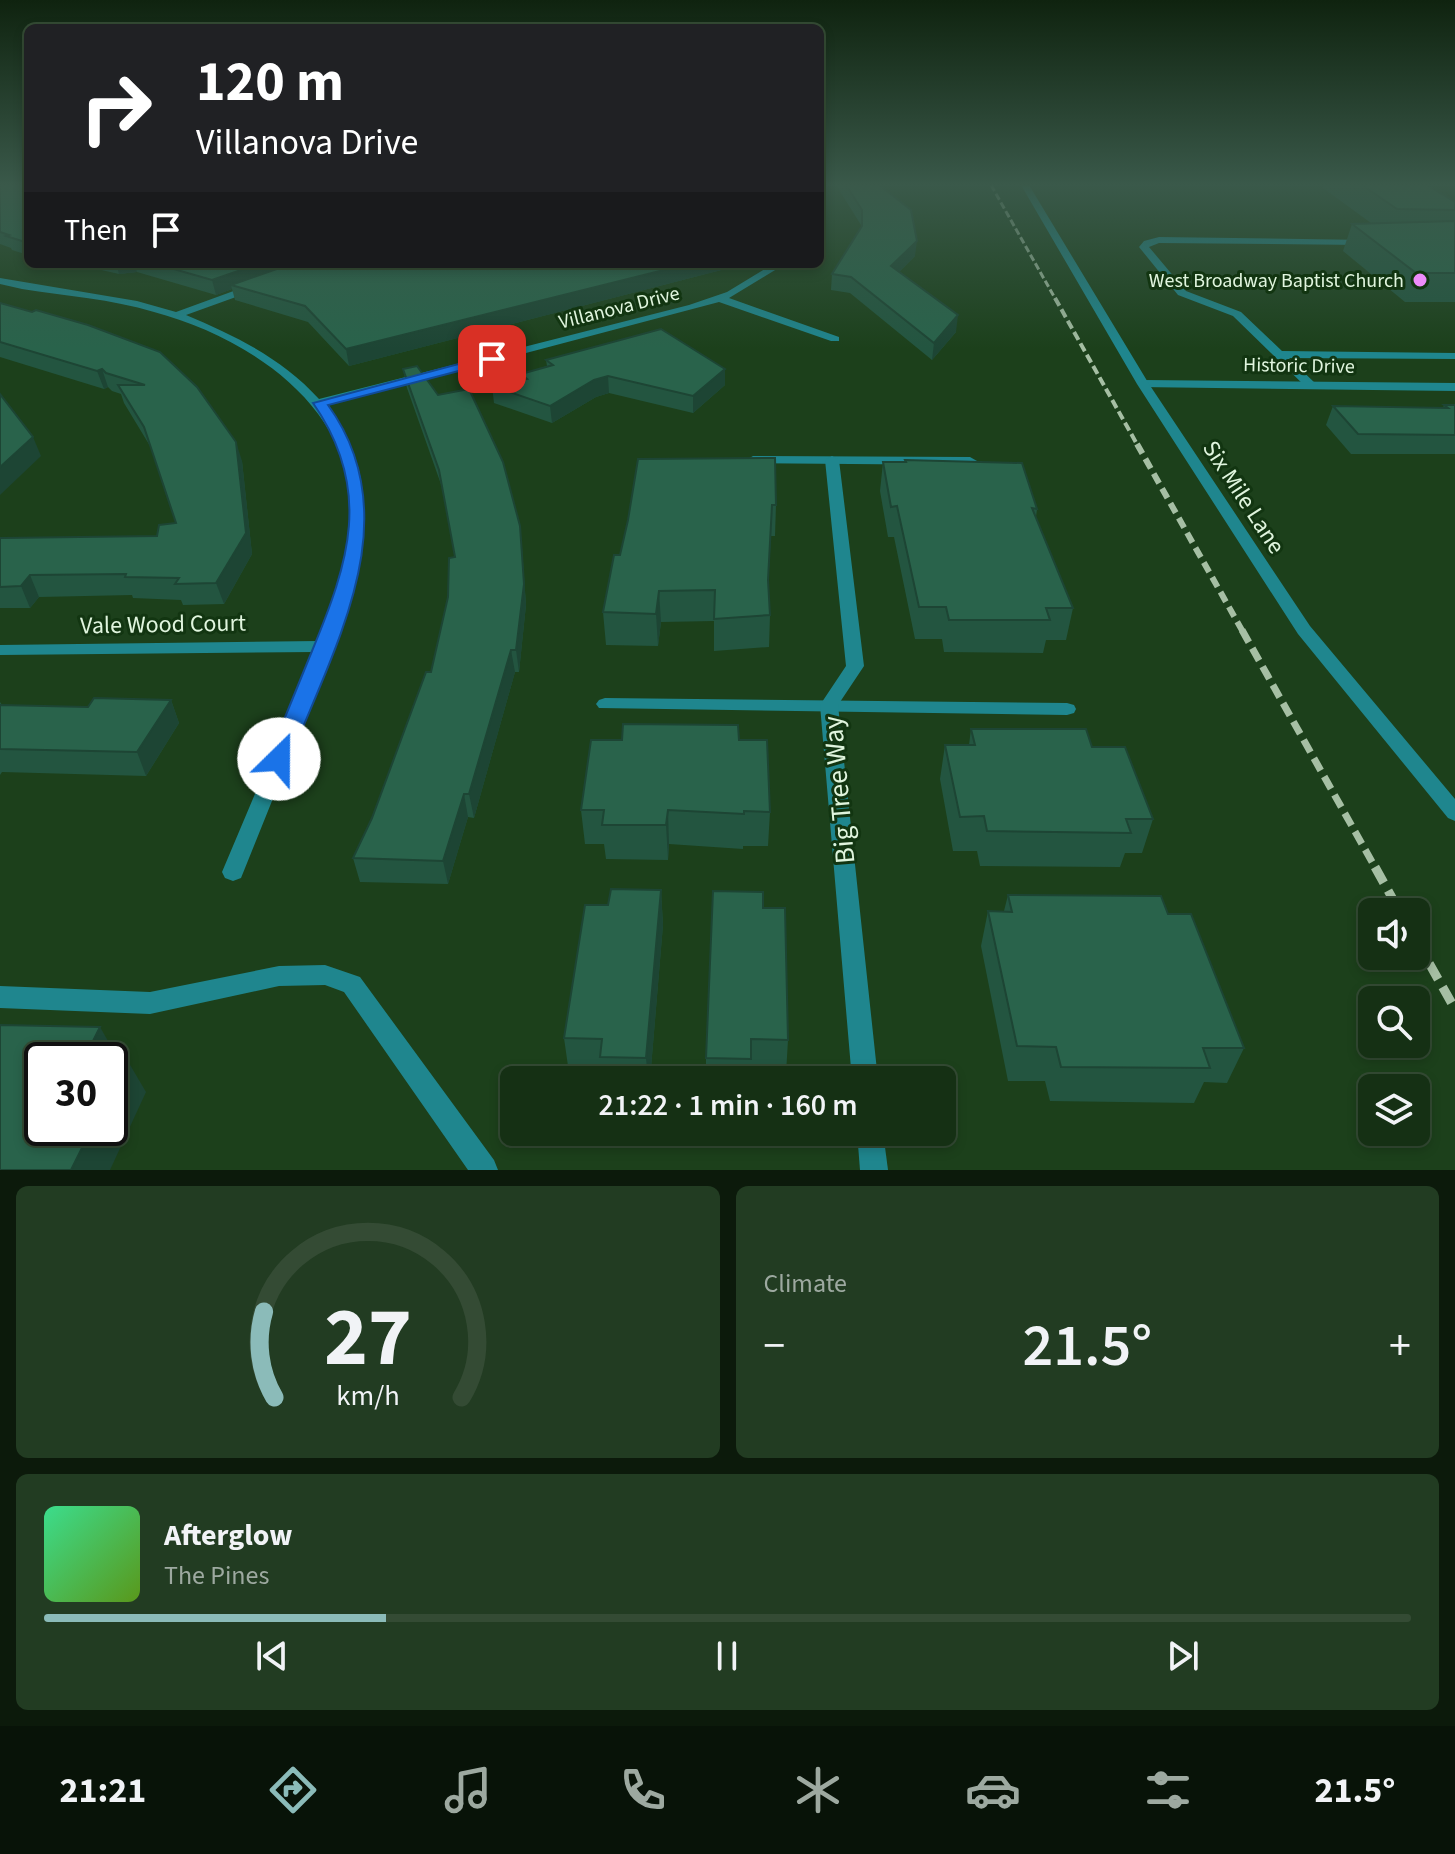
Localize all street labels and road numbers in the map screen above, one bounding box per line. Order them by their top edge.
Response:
street label: Villanova Drive [556,279,683,337]
street label: Historic Drive [1243,351,1355,381]
street label: Six Mile Lane [1194,434,1293,561]
street label: Vale Wood Court [80,606,246,643]
street label: Big Tree Way [813,714,865,866]

